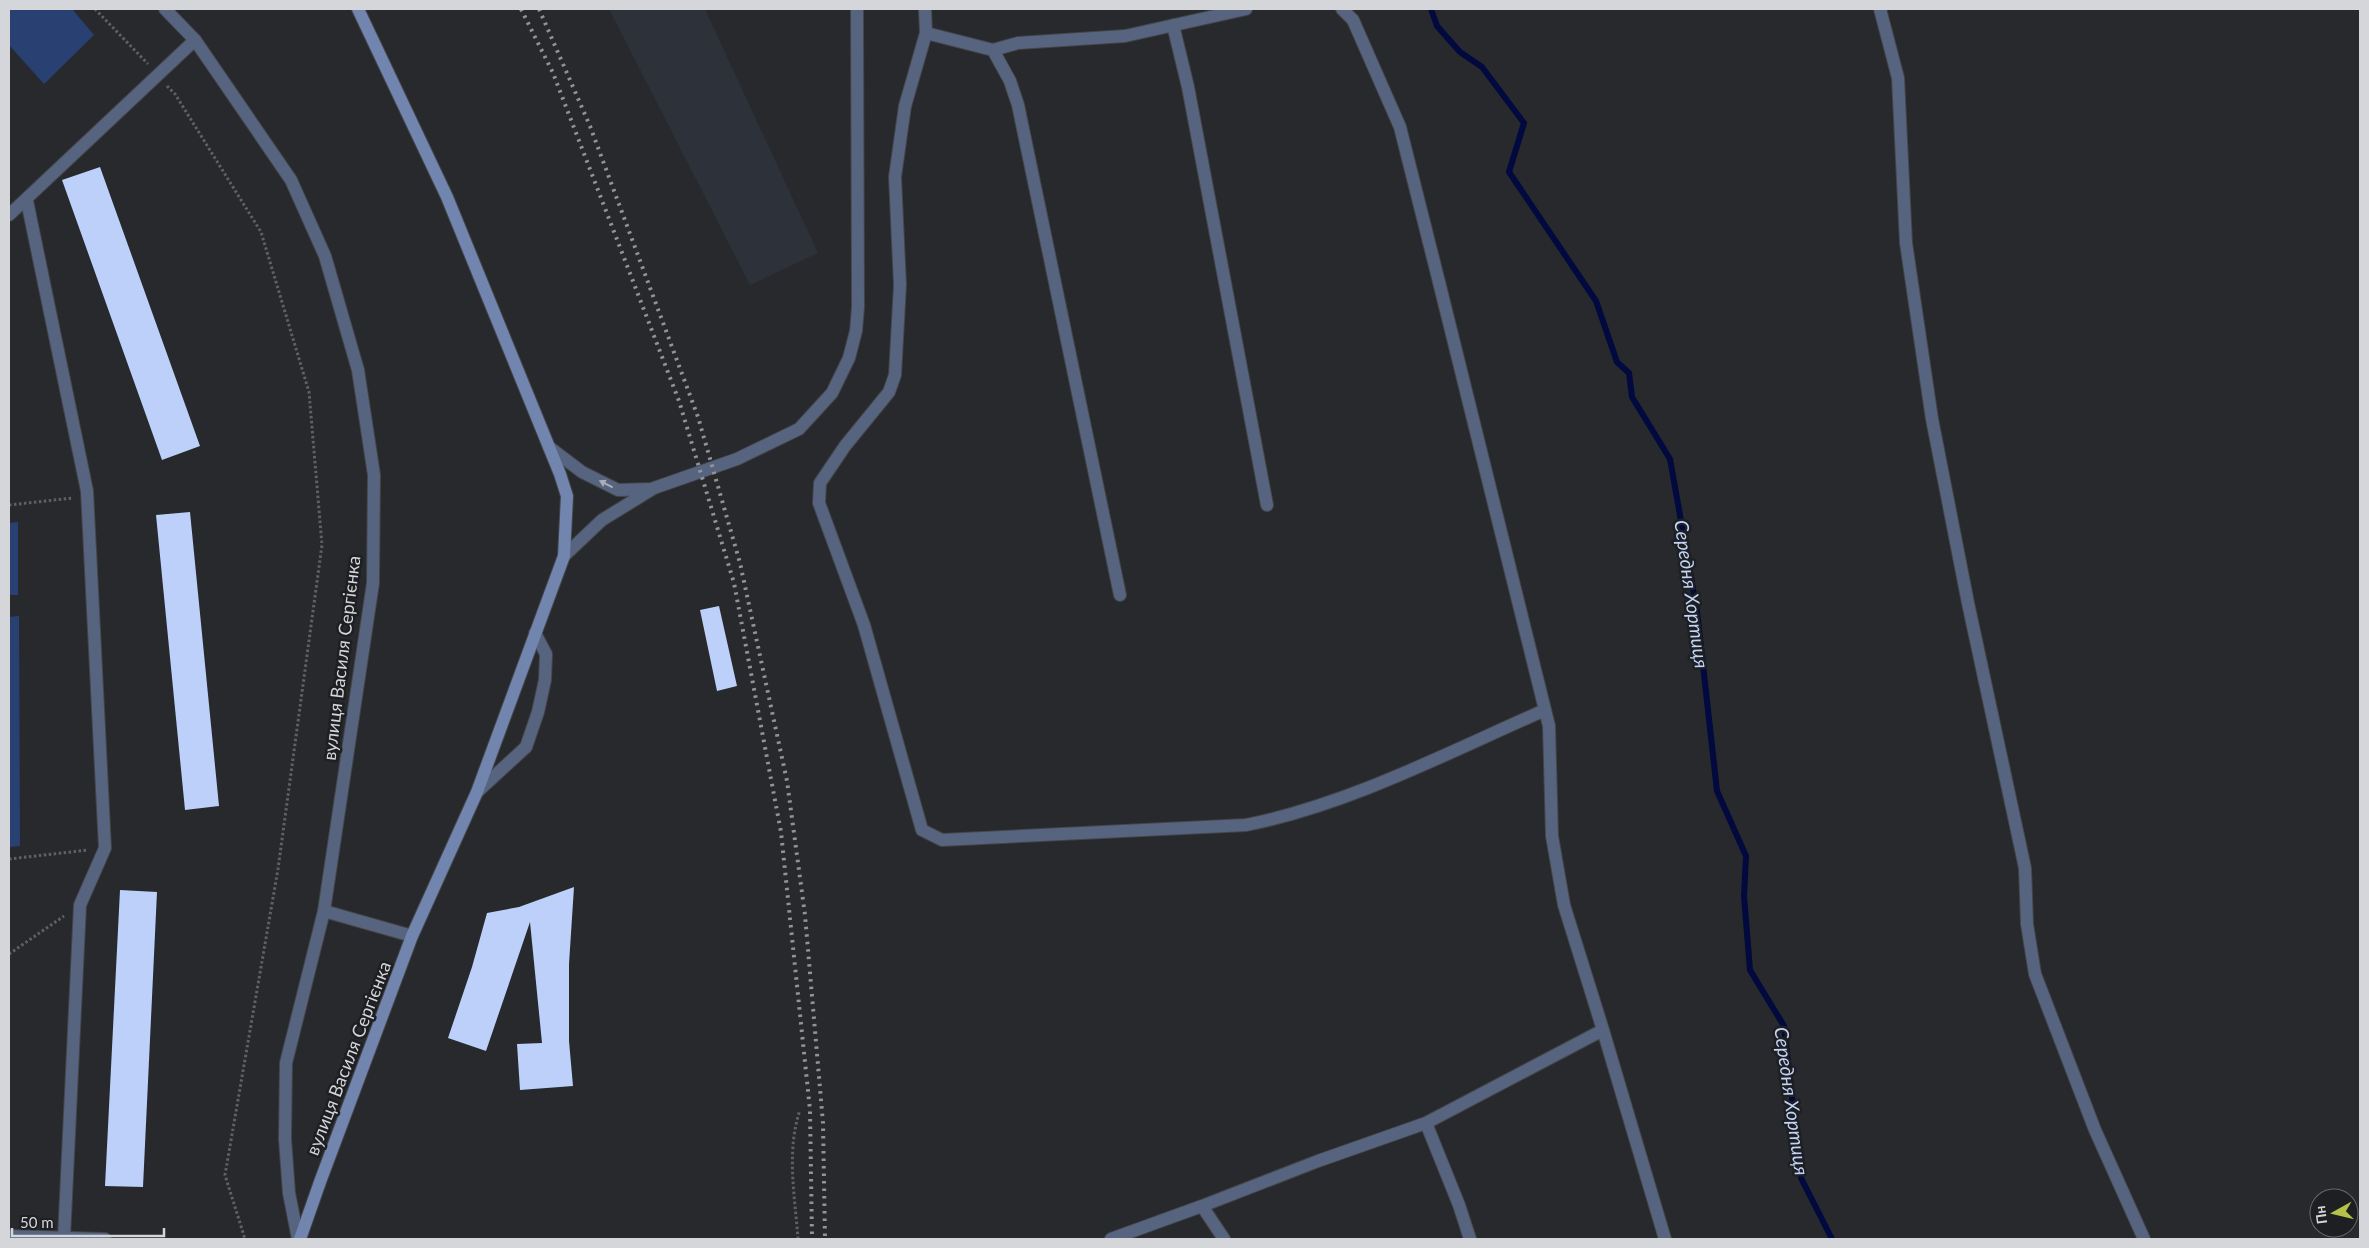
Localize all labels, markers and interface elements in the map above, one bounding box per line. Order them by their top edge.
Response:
one-way arrow [599,480,613,488]
water label: Середня Хортиця [1670,518,1714,670]
street label: вулиця Василя Сергієнка [318,554,364,762]
street label: вулиця Василя Сергієнка [301,958,395,1158]
water label: Середня Хортиця [1770,1025,1814,1177]
north arrow [2309,1188,2359,1238]
text: Пн [2311,1205,2330,1225]
scale bar [12,1206,165,1238]
text: 50 m [20,1213,54,1231]

